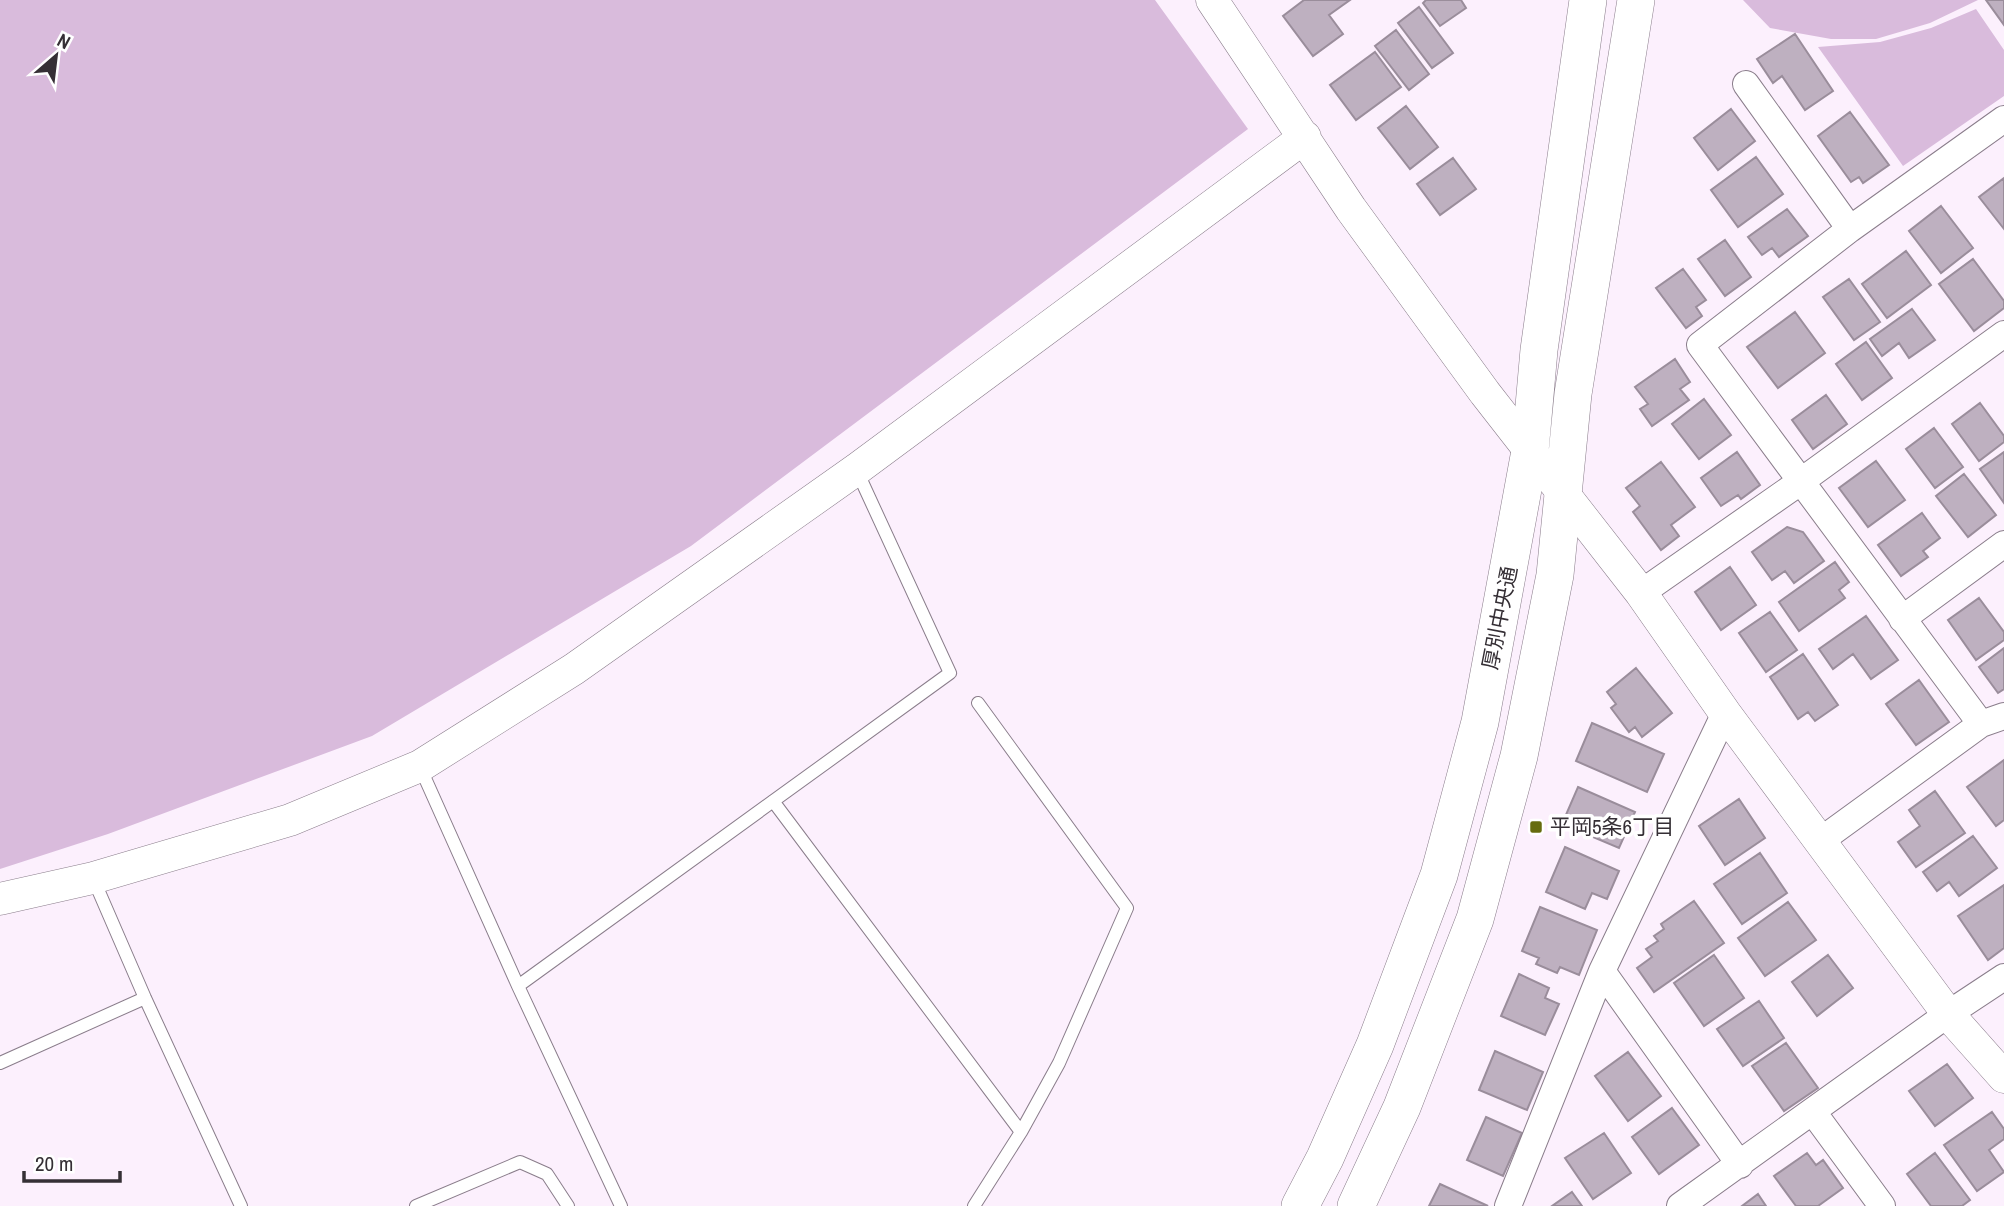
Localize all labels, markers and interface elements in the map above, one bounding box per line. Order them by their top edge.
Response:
north arrow [21,21,91,91]
text: N [53,27,75,55]
street label: 厚別中央通 [1475,564,1524,672]
place label: 平岡5条6丁目 [1550,812,1674,841]
marker: 平岡5条6丁目 [1528,819,1544,835]
scale bar [24,1140,121,1184]
text: 20 m [35,1149,73,1178]

